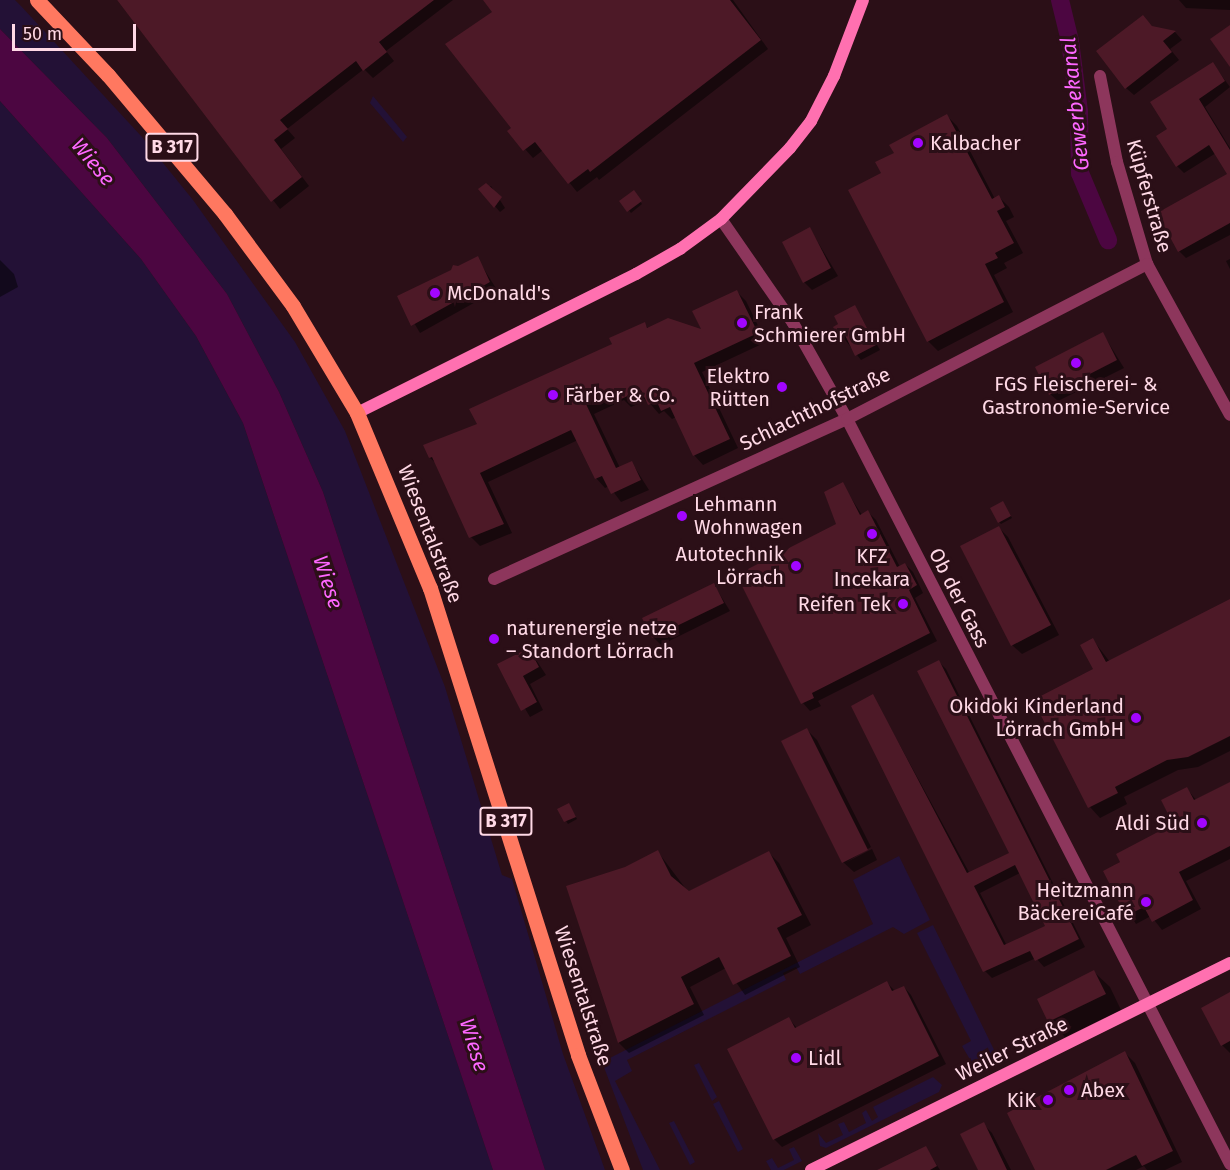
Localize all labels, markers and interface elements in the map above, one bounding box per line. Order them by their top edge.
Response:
scale bar [15,12,140,50]
text: 50 m [23,23,62,45]
water label: Gewerbekanal [1055,36,1095,172]
place label: Kalbacher [930,131,1021,155]
road number: B 317 [145,132,199,162]
water label: Wiese [66,133,120,191]
marker: Kalbacher [911,136,925,150]
street label: Küpferstraße [1121,136,1177,256]
place label: McDonald's [447,281,550,305]
marker: McDonald's [428,286,442,300]
place label: Frank Schmierer GmbH [754,300,906,347]
marker: Frank Schmierer GmbH [735,316,749,330]
marker: FGS Fleischerei- & Gastronomie-Service [1069,356,1083,370]
street label: Schlachthofstraße [736,362,894,456]
place label: Elektro Rütten [707,364,770,411]
place label: FGS Fleischerei- & Gastronomie-Service [982,372,1170,419]
marker: Elektro Rütten [775,380,789,394]
place label: Färber & Co. [565,383,675,407]
marker: Färber & Co. [546,388,560,402]
street label: Wiesentalstraße [393,462,467,606]
place label: Lehmann Wohnwagen [694,492,803,539]
marker: Lehmann Wohnwagen [675,509,689,523]
marker: KFZ Incekara [865,527,879,541]
place label: Autotechnik Lörrach [676,542,784,589]
place label: KFZ Incekara [834,544,910,591]
street label: Ob der Gass [924,544,994,652]
water label: Wiese [308,552,348,612]
marker: Autotechnik Lörrach [789,559,803,573]
place label: Reifen Tek [798,592,891,616]
marker: Reifen Tek [896,597,910,611]
place label: naturenergie netze – Standort Lörrach [506,616,677,663]
marker: naturenergie netze – Standort Lörrach [487,632,501,646]
place label: Okidoki Kinderland Lörrach GmbH [949,694,1124,741]
marker: Okidoki Kinderland Lörrach GmbH [1129,711,1143,725]
road number: B 317 [479,806,533,836]
place label: Aldi Süd [1115,811,1190,835]
marker: Aldi Süd [1195,816,1209,830]
place label: Heitzmann BäckereiCafé [1018,879,1134,926]
marker: Heitzmann BäckereiCafé [1139,895,1153,909]
street label: Wiesentalstraße [549,923,617,1069]
street label: Weiler Straße [952,1012,1072,1086]
water label: Wiese [454,1015,494,1075]
place label: Lidl [808,1046,841,1070]
marker: Lidl [789,1051,803,1065]
place label: Abex [1081,1078,1125,1102]
marker: Abex [1062,1083,1076,1097]
place label: KiK [1007,1088,1036,1112]
marker: KiK [1041,1093,1055,1107]

